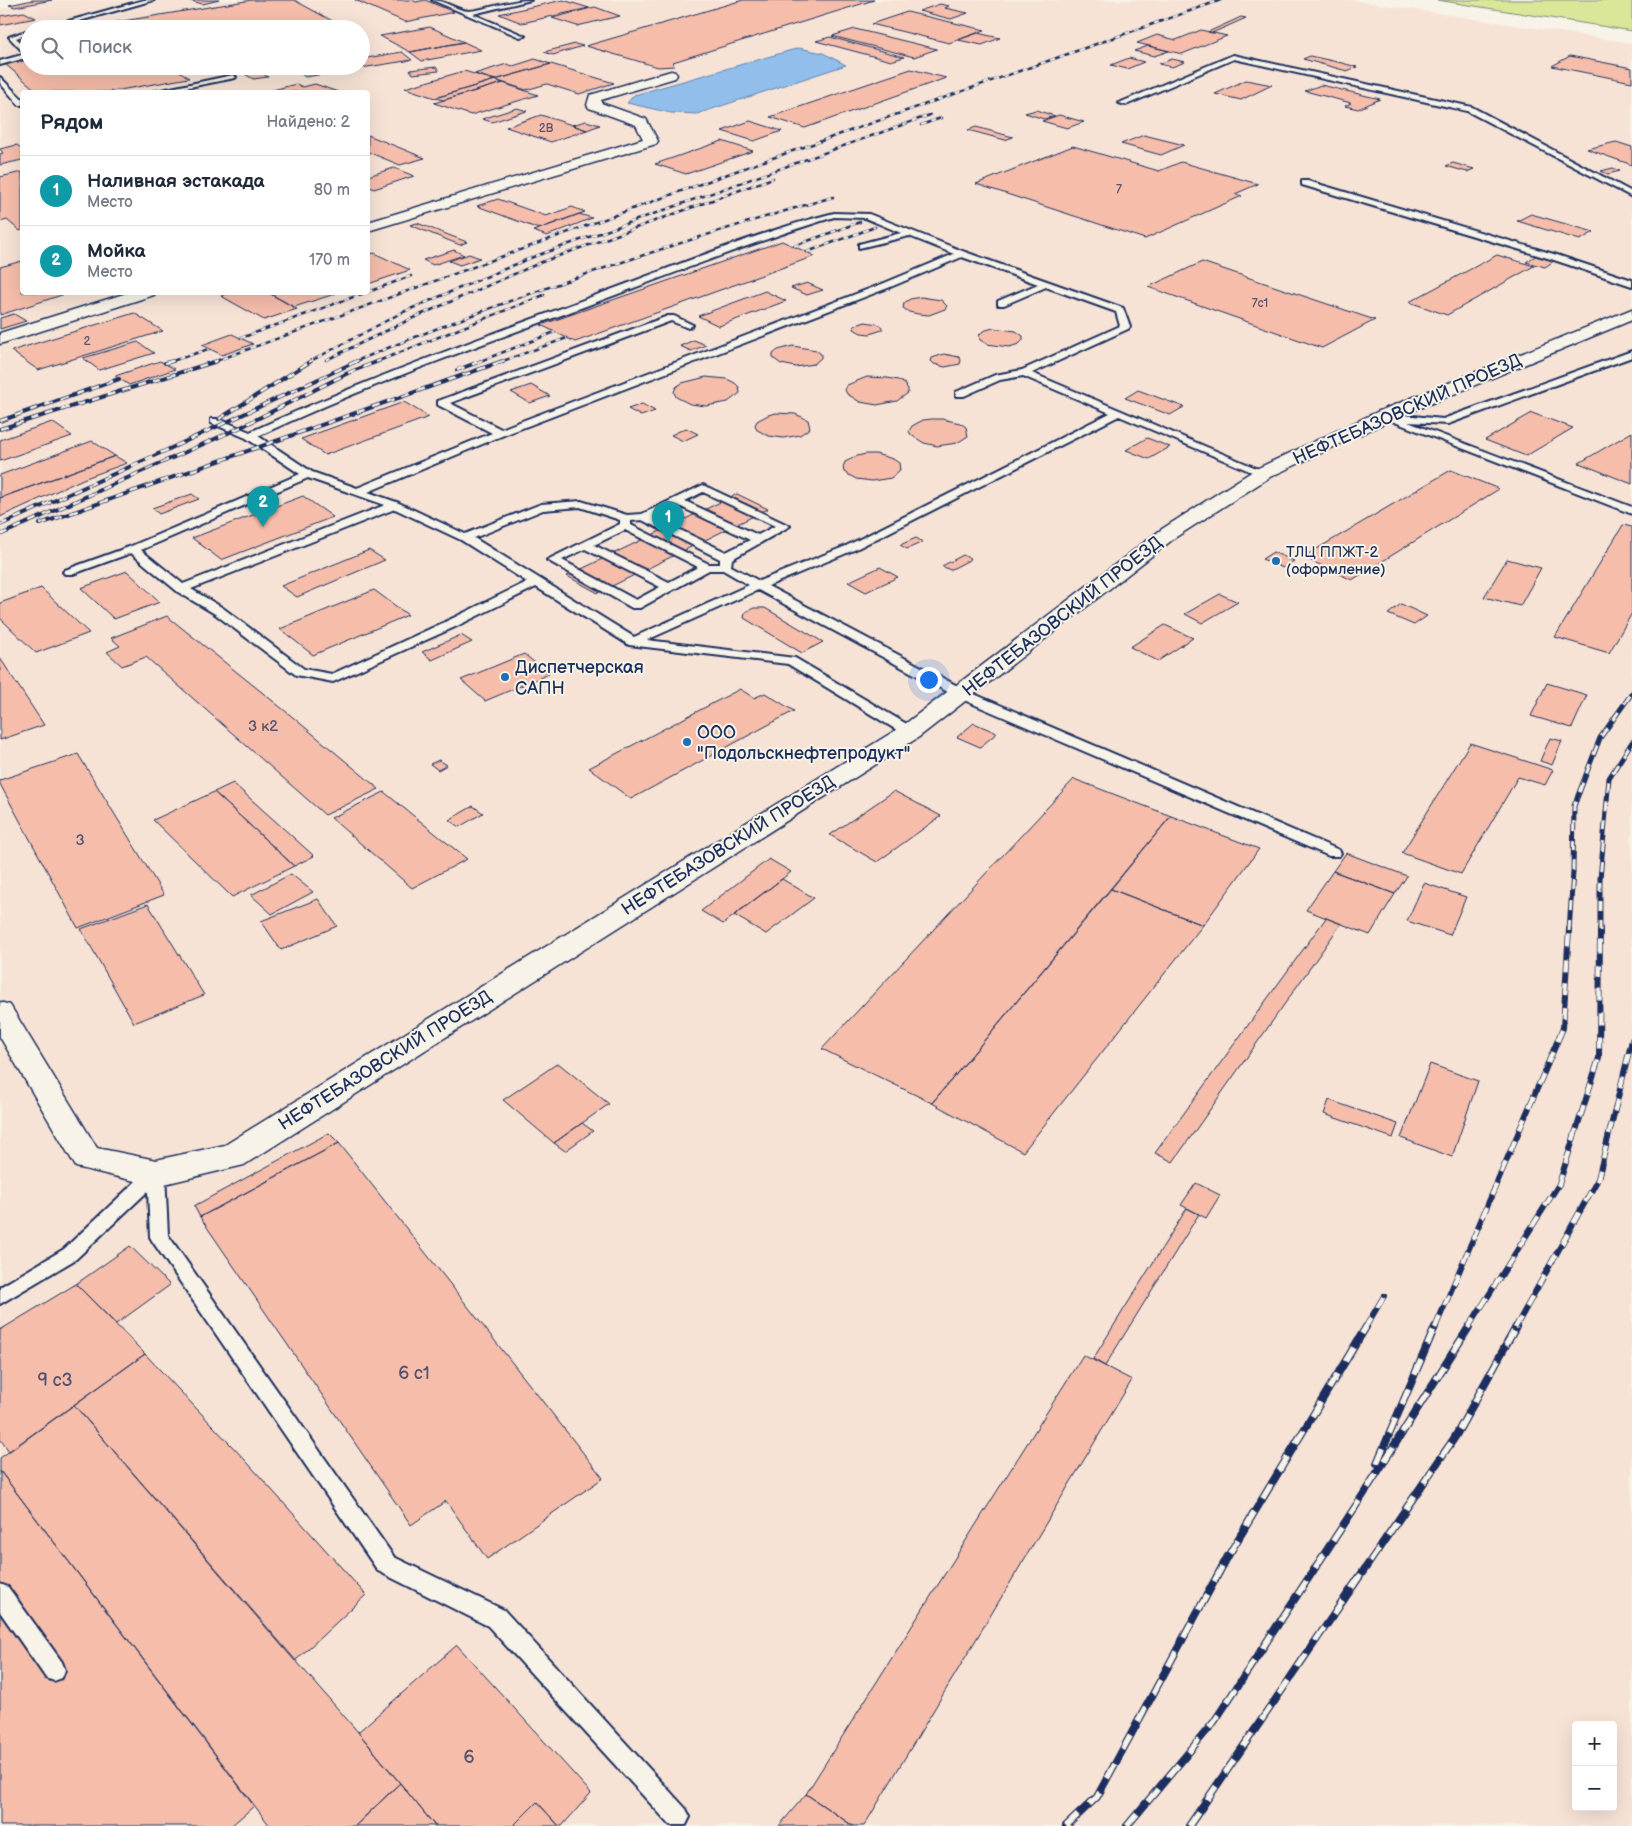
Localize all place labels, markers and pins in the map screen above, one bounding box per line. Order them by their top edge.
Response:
pin: 2 [247,486,279,527]
pin: 1 [652,501,684,542]
place label: ТЛЦ ППЖТ-2 (оформление) [1286,543,1386,579]
marker: ТЛЦ ППЖТ-2 (оформление) [1270,555,1282,567]
place label: Диспетчерская САПН [515,657,644,699]
marker: Диспетчерская САПН [499,671,511,683]
place label: ООО "Подольскнефтепродукт" [697,722,910,764]
marker: ООО "Подольскнефтепродукт" [681,736,693,748]

